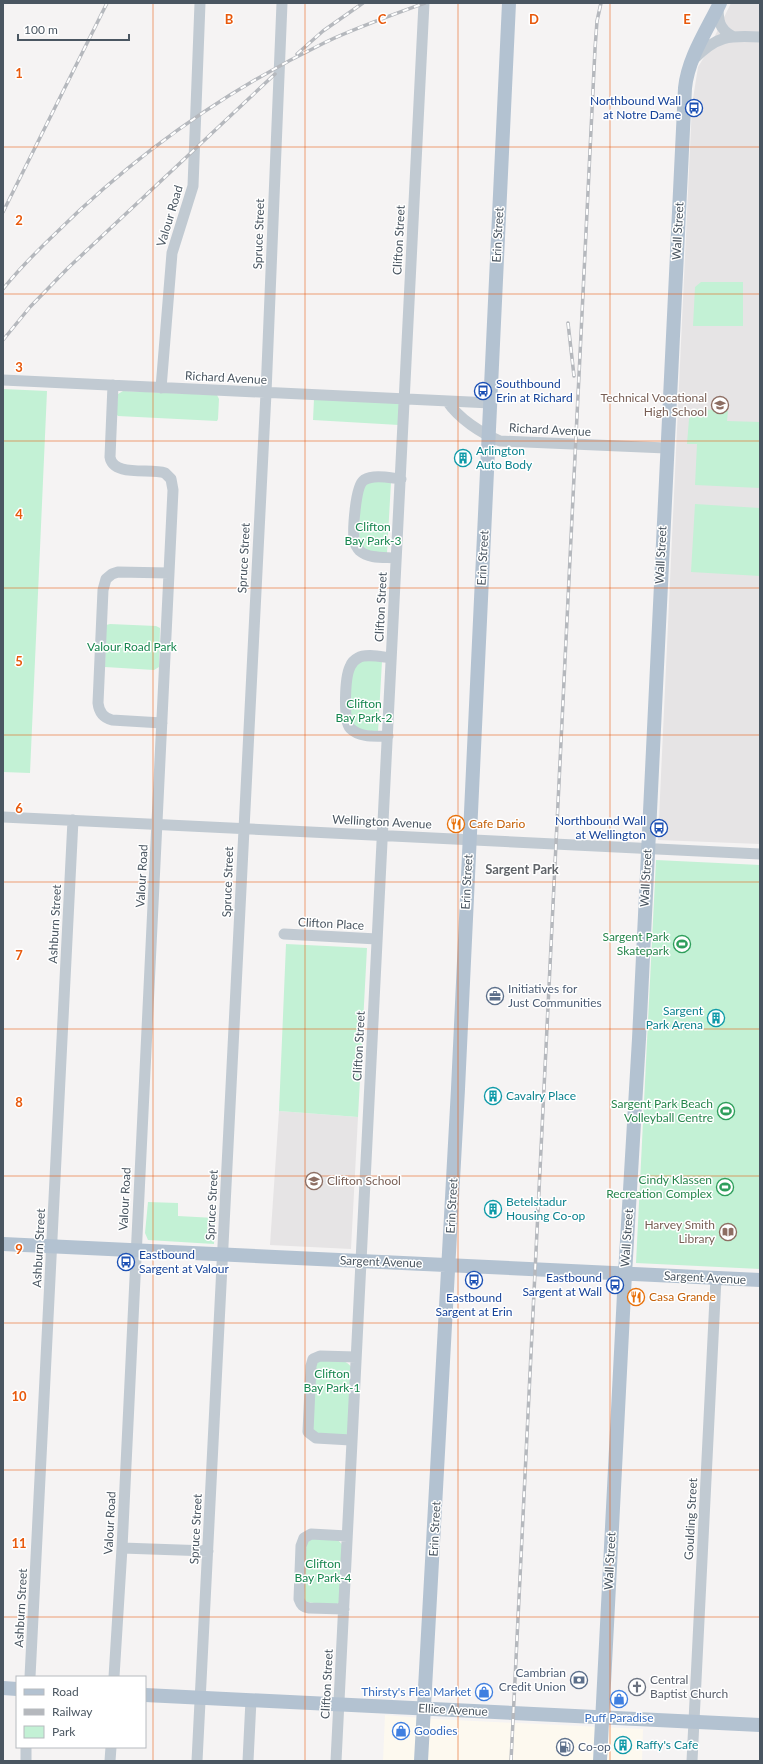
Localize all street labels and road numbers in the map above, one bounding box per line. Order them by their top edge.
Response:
street label: Valour Road [153,183,186,248]
street label: Spruce Street [250,198,267,270]
street label: Wall Street [668,201,687,260]
street label: Clifton Street [389,204,408,275]
street label: Erin Street [489,206,506,263]
street label: Richard Avenue [185,368,267,387]
street label: Richard Avenue [509,420,591,439]
street label: Spruce Street [234,522,253,594]
street label: Wall Street [651,525,670,584]
street label: Erin Street [474,529,491,586]
street label: Clifton Street [371,571,390,642]
street label: Wellington Avenue [332,811,432,832]
street label: Valour Road [132,844,151,908]
street label: Spruce Street [219,846,236,918]
street label: Wall Street [636,848,655,907]
street label: Erin Street [458,853,475,910]
street label: Ashburn Street [45,883,64,964]
street label: Clifton Place [297,914,365,933]
street label: Clifton Street [349,1010,368,1081]
street label: Valour Road [115,1167,134,1231]
street label: Spruce Street [202,1169,221,1241]
street label: Erin Street [443,1177,460,1234]
street label: Ashburn Street [29,1207,48,1288]
street label: Wall Street [617,1208,636,1267]
street label: Sargent Avenue [340,1253,422,1270]
street label: Sargent Avenue [663,1268,747,1287]
street label: Goulding Street [681,1477,700,1560]
street label: Valour Road [100,1491,119,1555]
street label: Spruce Street [186,1493,205,1565]
street label: Erin Street [426,1500,443,1557]
street label: Wall Street [600,1531,619,1590]
street label: Ashburn Street [11,1567,30,1648]
street label: Clifton Street [317,1648,336,1719]
street label: Ellice Avenue [418,1700,488,1719]

